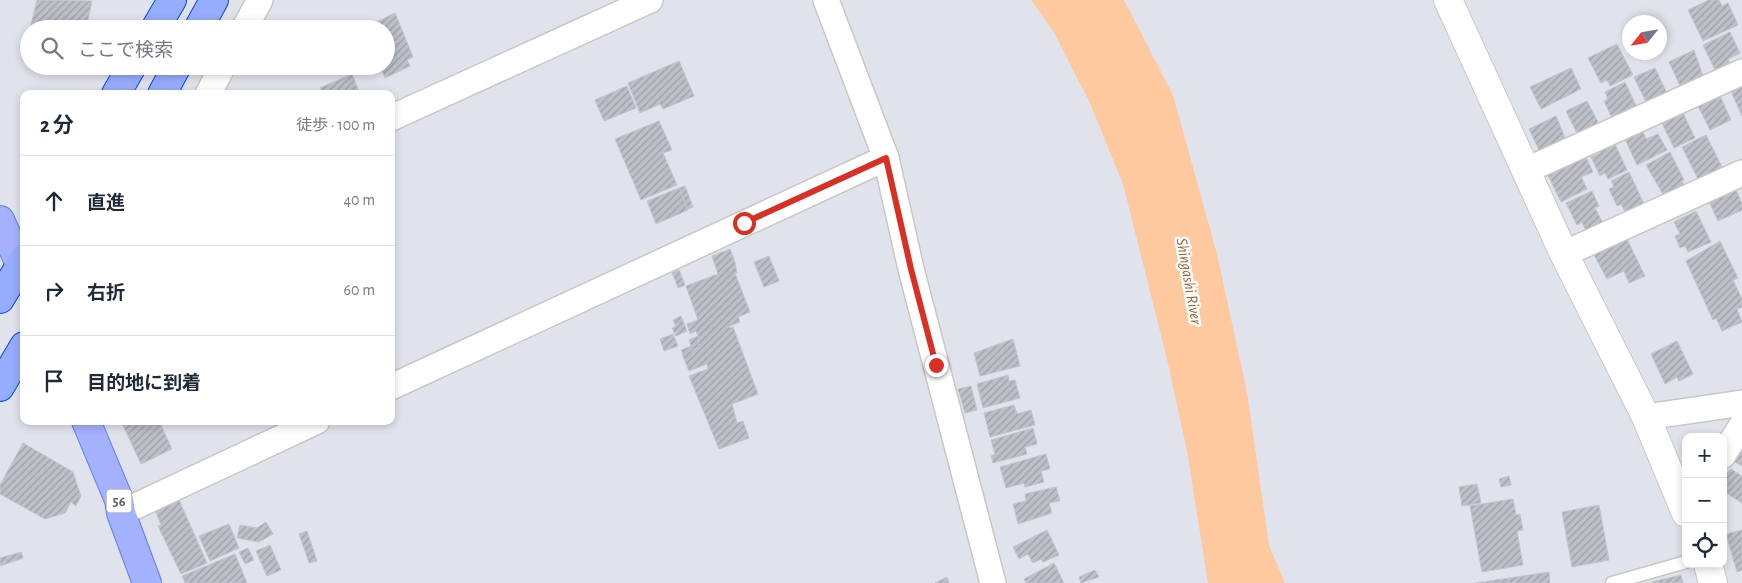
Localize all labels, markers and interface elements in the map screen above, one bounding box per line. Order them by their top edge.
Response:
north arrow [1622,15,1667,60]
search box [20,20,395,75]
icon: search [38,34,66,62]
text: ここで検索 [78,41,173,60]
text: 2 分 [40,115,74,136]
text: 徒歩 · 100 m [296,117,375,133]
icon: ahead [40,187,68,215]
text: 40 m [343,192,375,208]
text: 直進 [87,194,125,213]
route start [733,212,756,235]
water label: Shingashi River [1174,237,1205,326]
icon: right [40,277,68,305]
text: 60 m [344,282,375,298]
text: 右折 [87,284,125,303]
route end [925,354,948,377]
icon: arrive [40,367,68,395]
text: 目的地に到着 [87,374,201,393]
map controls [1682,433,1727,568]
button: + [1682,433,1727,478]
button: − [1682,478,1727,523]
road number: 56 [106,490,132,512]
button: locate [1682,523,1727,568]

